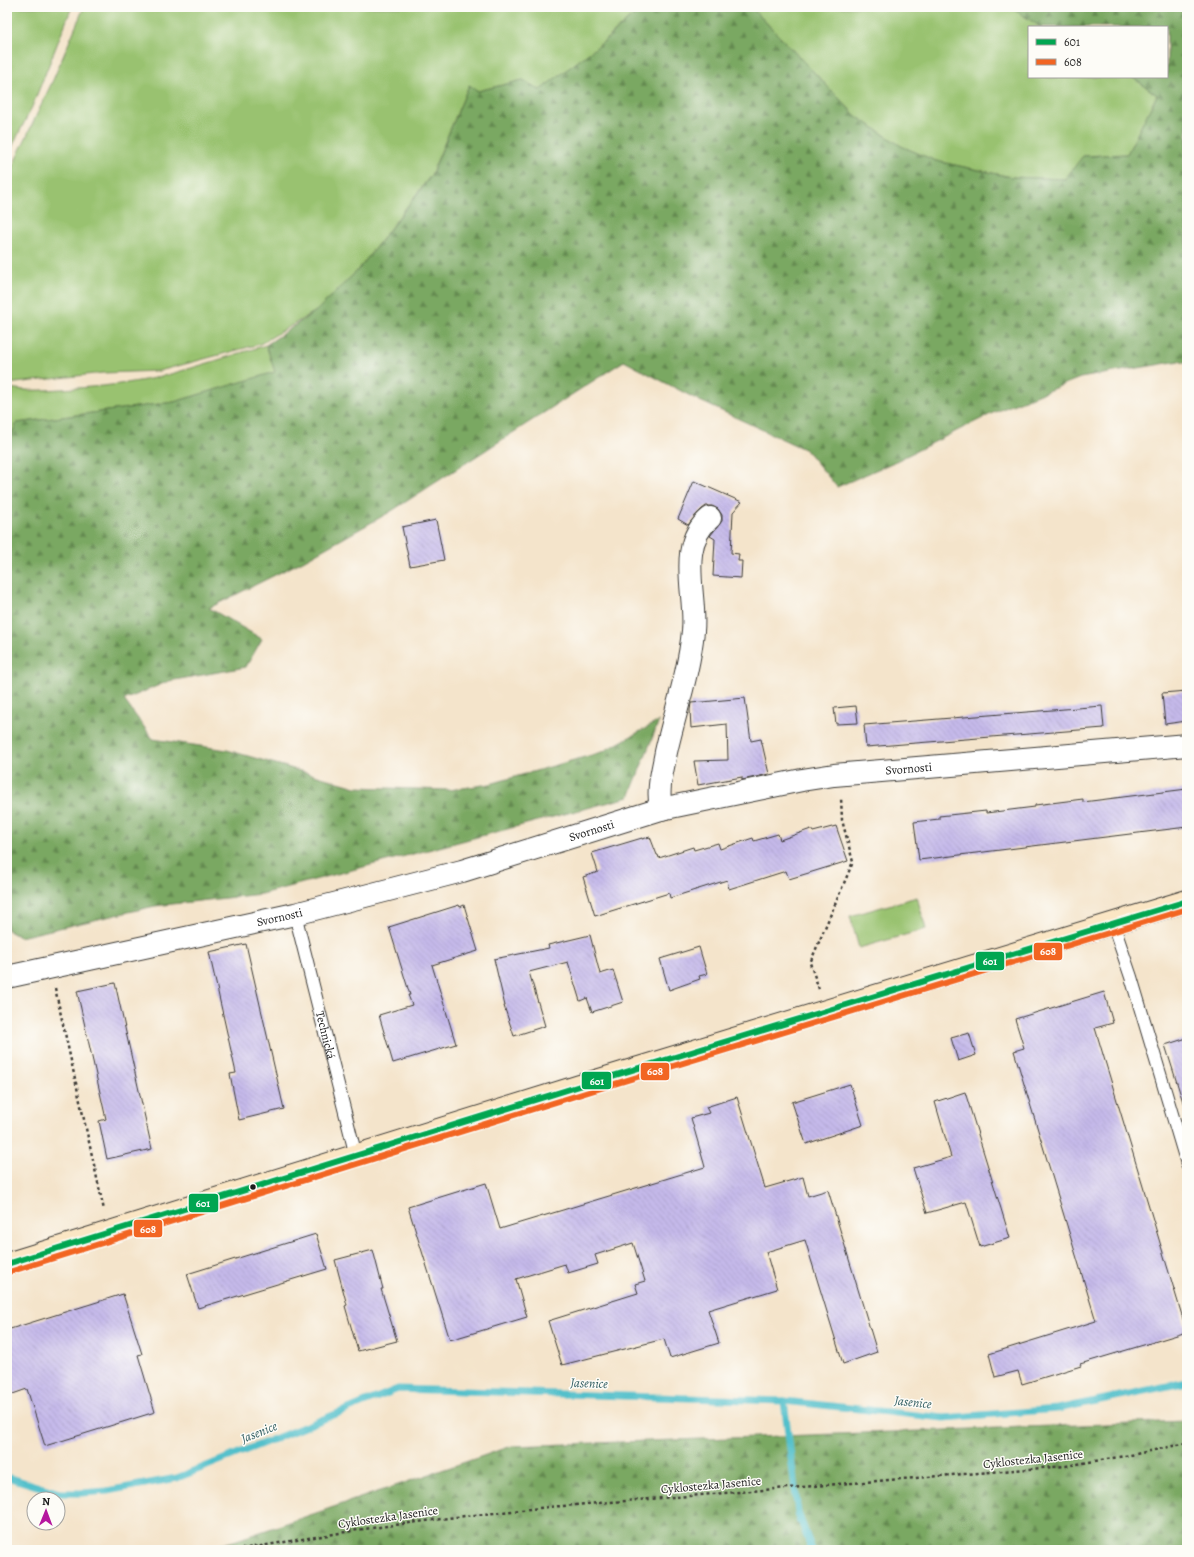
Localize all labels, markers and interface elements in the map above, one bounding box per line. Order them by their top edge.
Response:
legend [1028,26,1168,78]
text: 601 [1064,34,1080,50]
text: 608 [1064,54,1082,70]
street label: Svornosti [885,759,933,779]
street label: Svornosti [567,816,616,845]
street label: Svornosti [255,904,304,930]
line badge: 608 [1033,942,1063,961]
text: 608 [1040,944,1056,959]
line badge: 601 [975,951,1005,971]
text: 601 [983,954,997,969]
street label: Technická [312,1009,339,1061]
line badge: 608 [640,1062,670,1081]
text: 608 [647,1064,663,1079]
line badge: 601 [581,1071,612,1090]
text: 601 [590,1074,604,1089]
unlabelled marker [248,1182,258,1192]
line badge: 601 [188,1193,219,1213]
text: 601 [196,1196,210,1211]
line badge: 608 [133,1219,163,1238]
text: 608 [140,1222,156,1237]
water label: Jasenice [569,1374,608,1392]
water label: Jasenice [892,1391,933,1412]
water label: Jasenice [238,1417,280,1447]
street label: Cyklostezka Jasenice [982,1446,1084,1472]
street label: Cyklostezka Jasenice [660,1473,762,1497]
north arrow [26,1491,66,1531]
text: N [42,1494,50,1509]
street label: Cyklostezka Jasenice [337,1502,439,1532]

